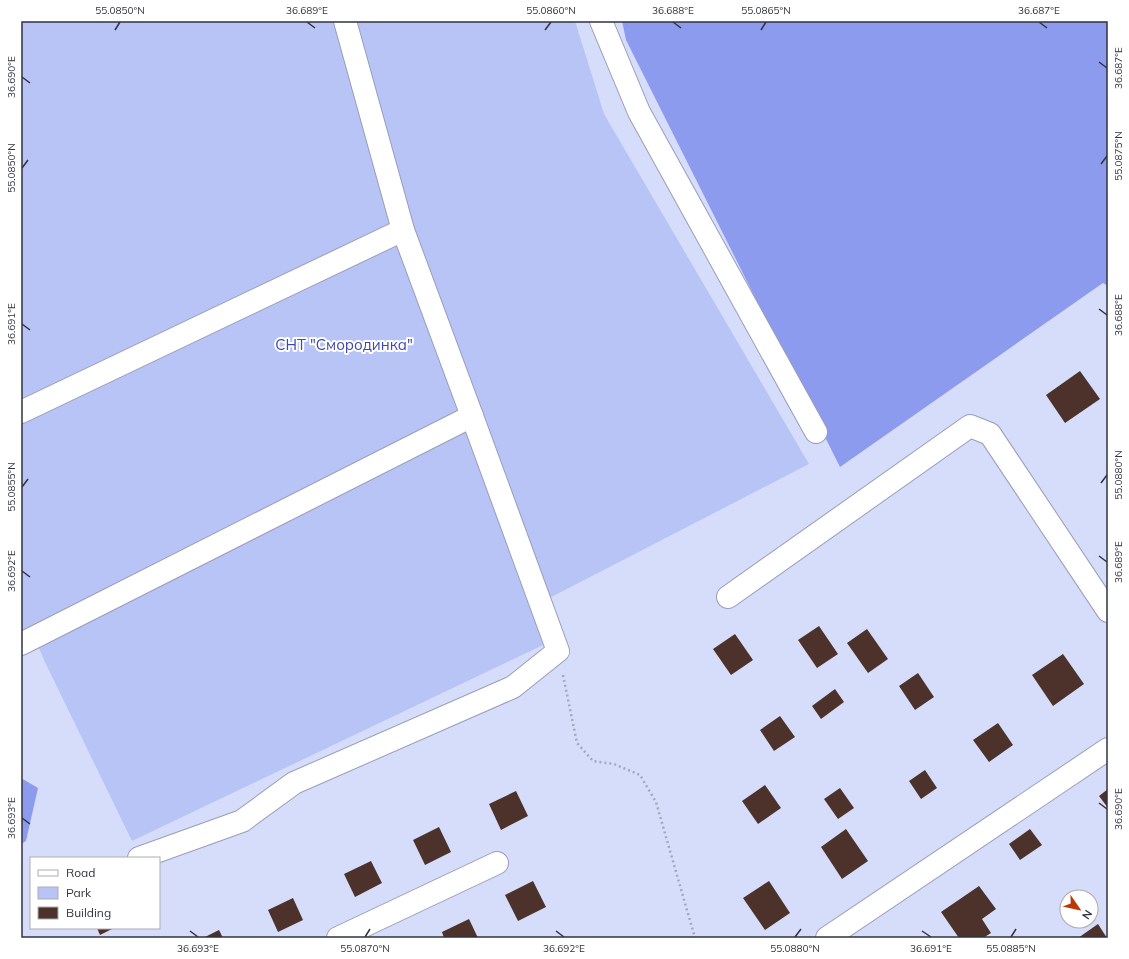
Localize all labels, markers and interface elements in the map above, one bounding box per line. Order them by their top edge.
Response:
text: 55.0850°N [95,4,145,17]
text: 36.689°E [286,4,328,17]
text: 55.0860°N [526,4,576,17]
text: 36.688°E [652,4,694,17]
text: 55.0865°N [741,4,791,17]
text: 36.687°E [1018,4,1060,17]
text: 36.687°E [1112,47,1125,89]
text: 36.690°E [5,56,18,98]
text: 55.0875°N [1112,131,1125,181]
text: 55.0850°N [5,143,18,193]
text: 36.688°E [1112,294,1125,336]
text: 36.691°E [5,303,18,345]
park label: СНТ "Смородинка" [275,335,413,354]
text: 55.0880°N [1112,450,1125,500]
text: 55.0855°N [5,462,18,512]
text: 36.689°E [1112,541,1125,583]
text: 36.692°E [5,550,18,592]
text: 36.690°E [1112,788,1125,830]
text: 36.693°E [5,797,18,839]
legend [30,857,160,929]
text: Road [66,865,95,880]
text: Park [66,885,92,900]
north arrow [1059,889,1099,929]
text: Building [66,905,111,920]
text: N [1079,907,1095,922]
text: 36.693°E [177,942,219,955]
text: 55.0870°N [340,942,390,955]
text: 36.692°E [543,942,585,955]
text: 55.0880°N [770,942,820,955]
text: 36.691°E [910,942,952,955]
text: 55.0885°N [986,942,1036,955]

